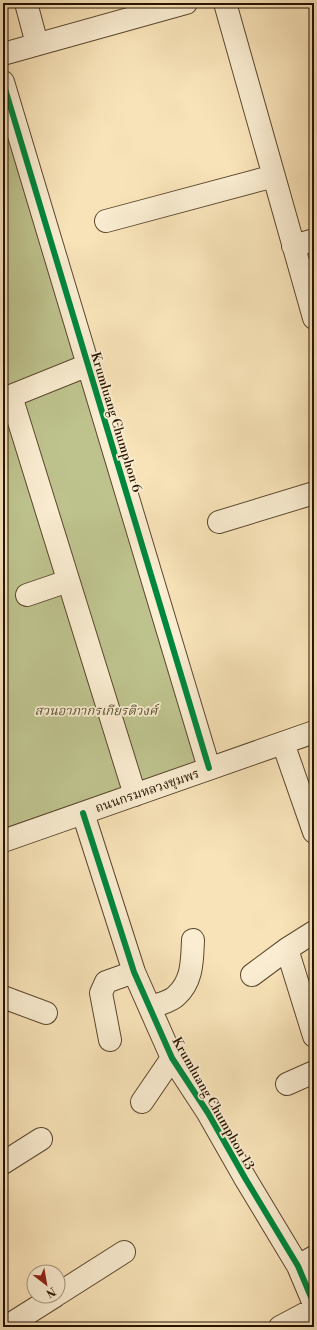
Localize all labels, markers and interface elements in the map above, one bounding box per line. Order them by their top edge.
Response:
street label: Krumluang Chumphon 6 [87,350,145,494]
park label: สวนอาภากรเกียรติวงศ์ [35,703,160,719]
street label: ถนนกรมหลวงชุมพร [93,766,201,816]
street label: Krumluang Chumphon 13 [169,1034,258,1173]
north arrow [26,1264,66,1304]
text: N [43,1283,58,1300]

